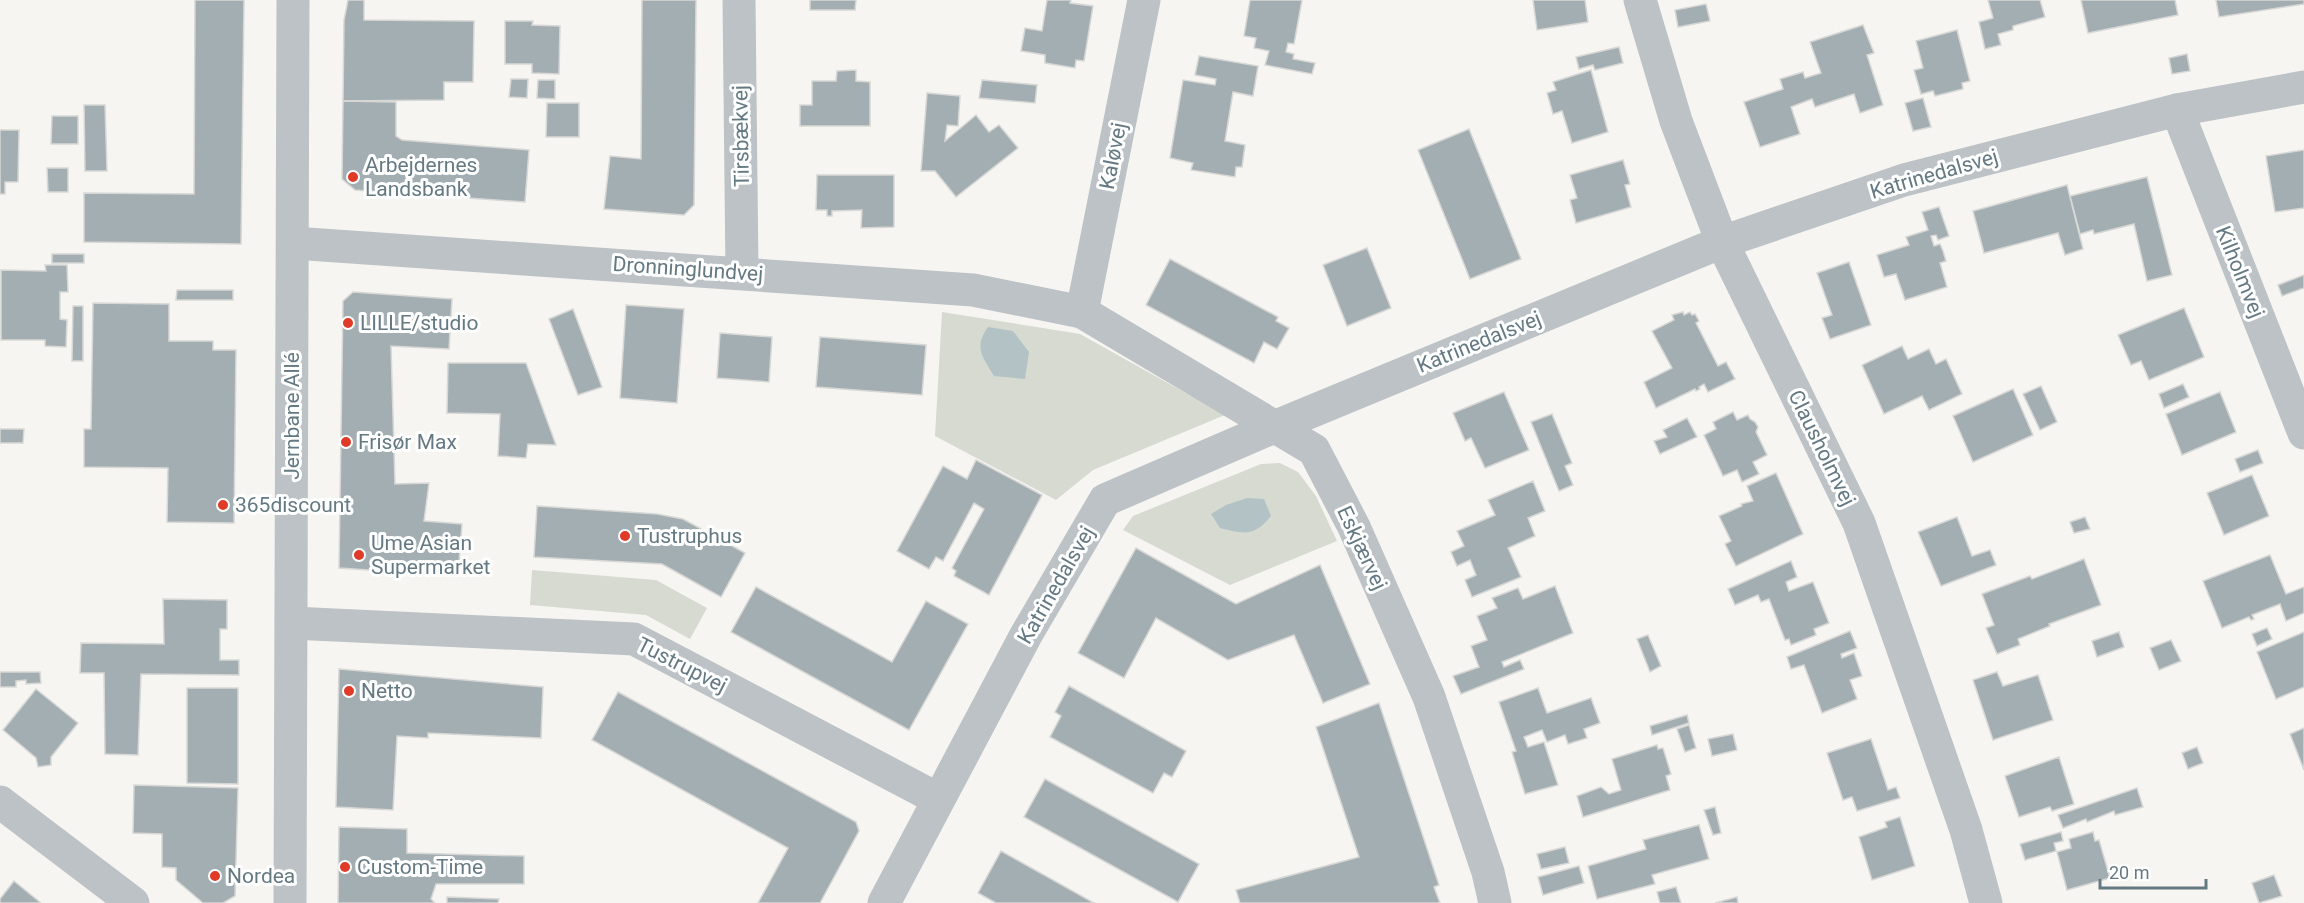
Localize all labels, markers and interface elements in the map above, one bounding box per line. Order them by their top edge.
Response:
street label: Tirsbækvej [728,85,754,187]
street label: Kaløvej [1095,120,1131,192]
street label: Katrinedalsvej [1867,144,2001,204]
place label: Arbejdernes Landsbank [365,153,477,201]
marker: Arbejdernes Landsbank [346,170,360,184]
street label: Kilholmvej [2211,223,2269,321]
street label: Dronninglundvej [612,252,764,286]
street label: Katrinedalsvej [1413,306,1545,378]
place label: LILLE/studio [360,311,478,335]
marker: LILLE/studio [341,316,355,330]
street label: Jernbane Allé [280,352,304,480]
street label: Clausholmvej [1784,386,1860,510]
place label: Frisør Max [358,430,457,454]
marker: Frisør Max [339,435,353,449]
place label: 365discount [235,493,351,517]
marker: 365discount [216,498,230,512]
street label: Eskjærvej [1332,502,1392,594]
street label: Katrinedalsvej [1013,522,1099,648]
place label: Tustruphus [637,524,742,548]
marker: Tustruphus [618,529,632,543]
place label: Ume Asian Supermarket [371,531,491,579]
marker: Ume Asian Supermarket [352,548,366,562]
street label: Tustrupvej [633,632,731,698]
place label: Netto [361,679,413,703]
marker: Netto [342,684,356,698]
scale bar [2100,852,2206,890]
place label: Custom-Time [357,855,483,879]
marker: Custom-Time [338,860,352,874]
text: 20 m [2109,862,2149,883]
place label: Nordea [227,864,295,888]
marker: Nordea [208,869,222,883]

